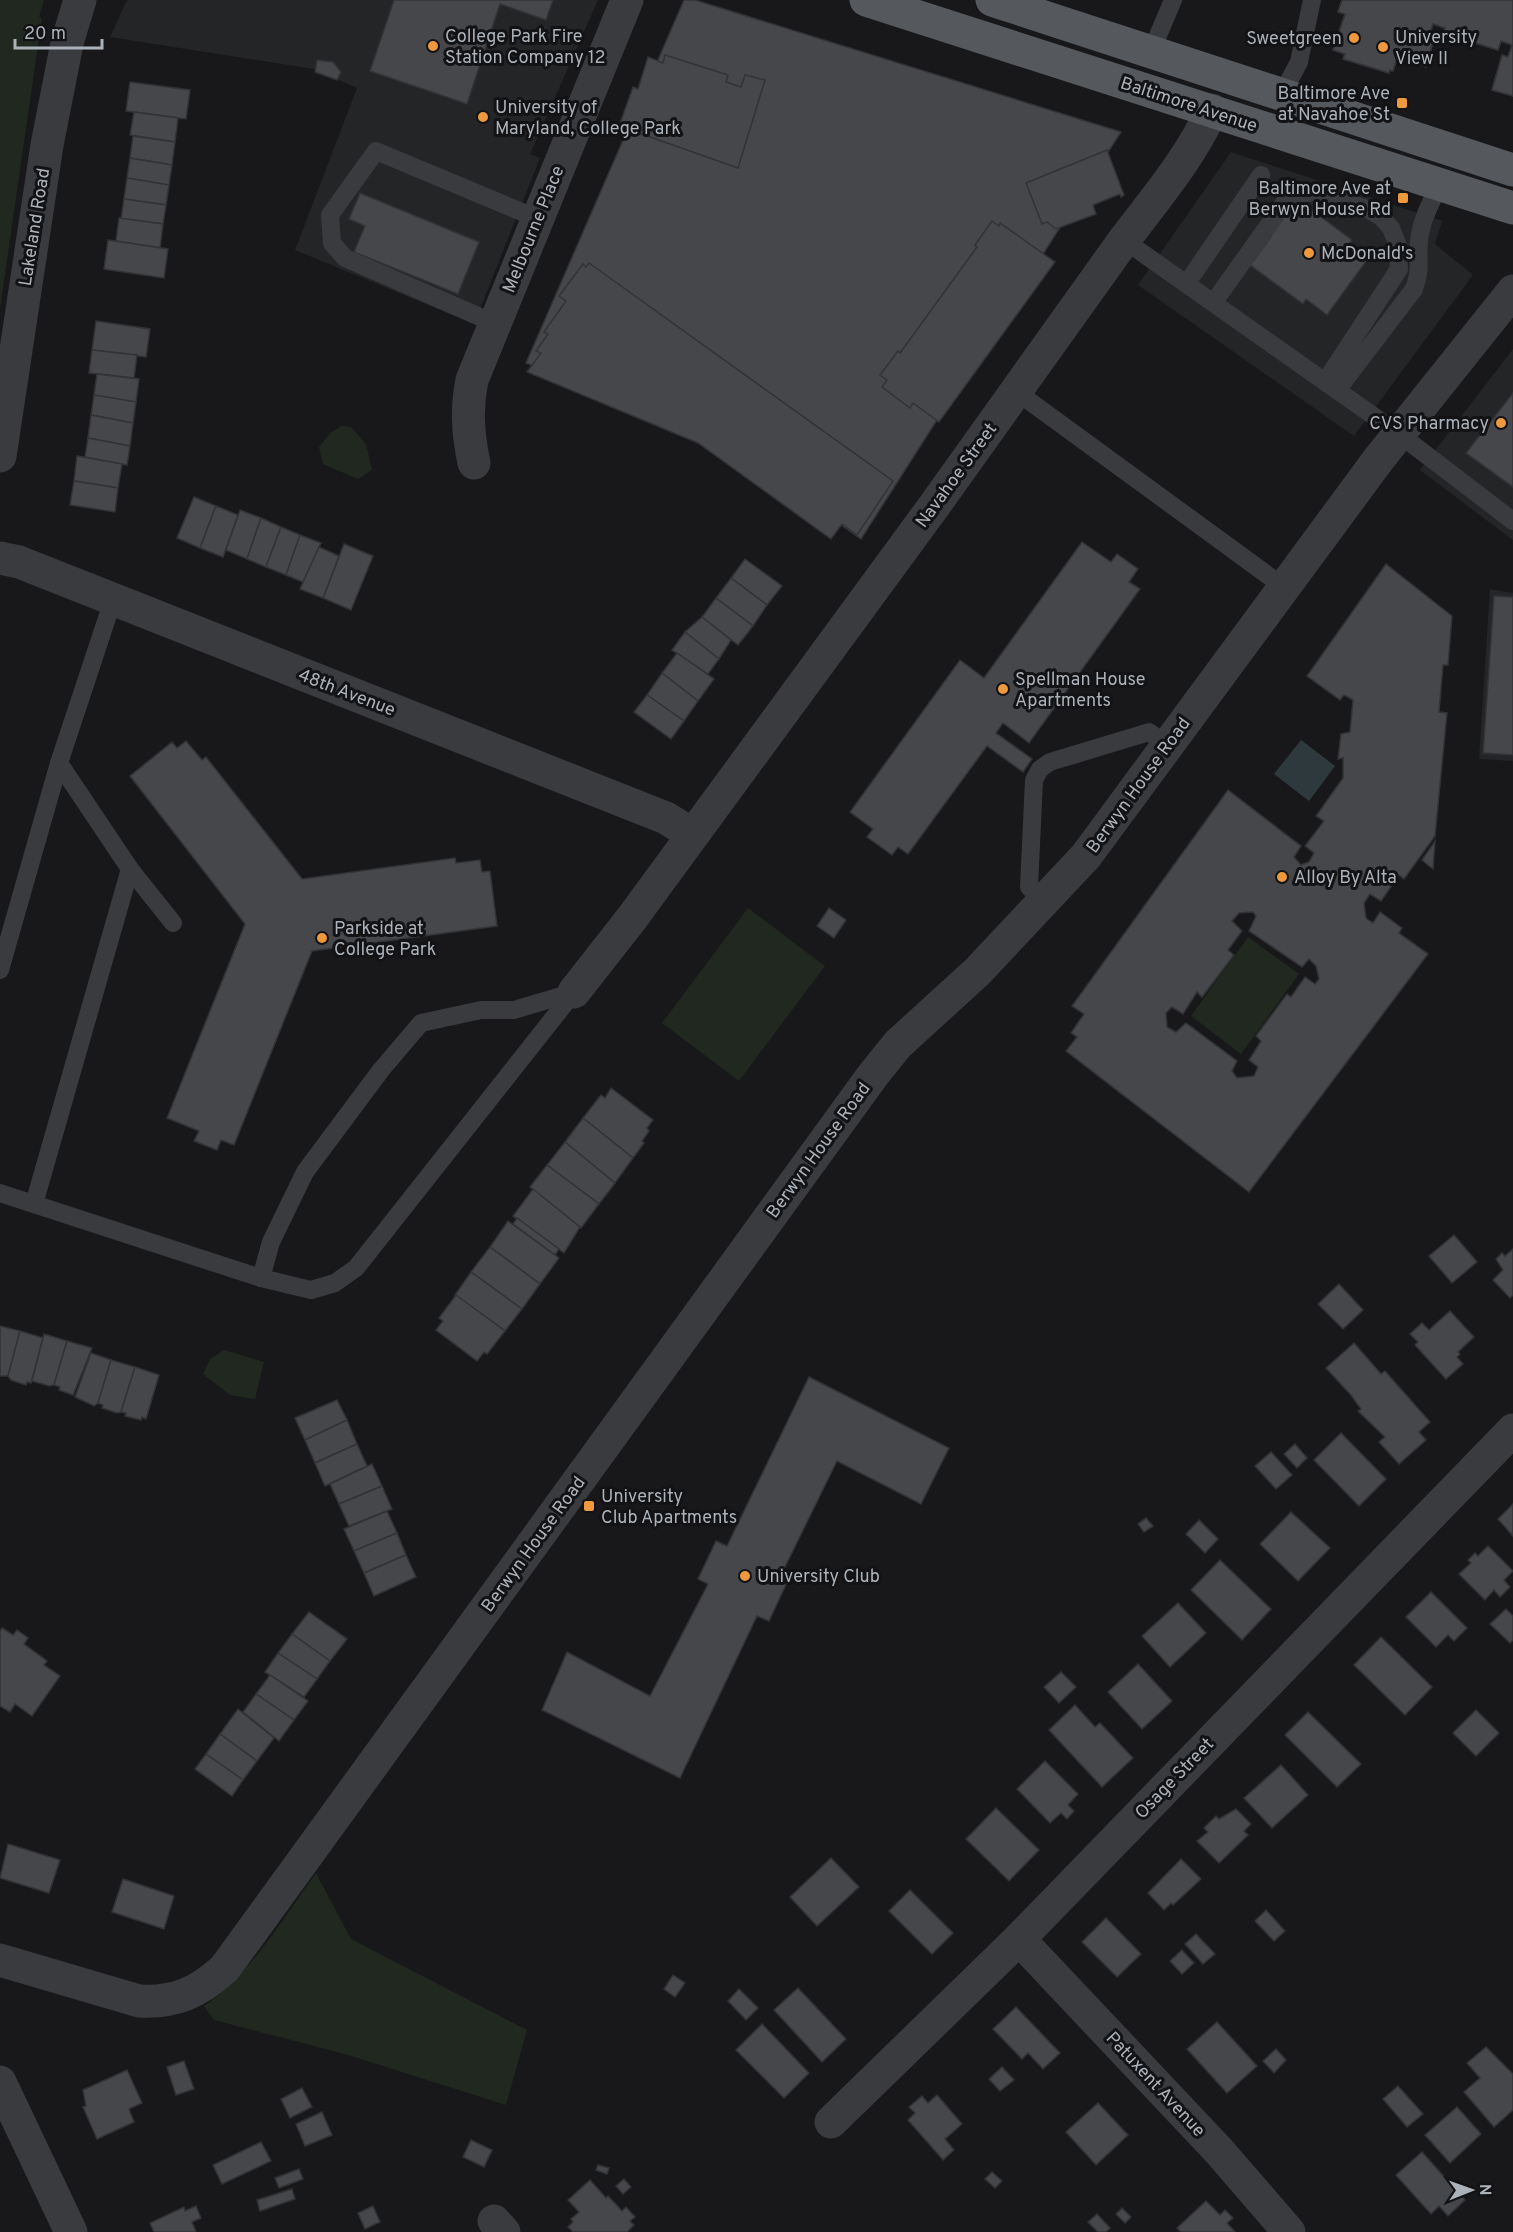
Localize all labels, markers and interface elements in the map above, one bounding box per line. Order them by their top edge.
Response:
scale bar [15,12,102,50]
text: 20 m [24,23,66,46]
place label: College Park Fire Station Company 12 [445,26,606,70]
place label: University View II [1395,27,1477,71]
place label: Sweetgreen [1246,28,1342,51]
marker: Sweetgreen [1347,31,1361,45]
marker: College Park Fire Station Company 12 [426,39,440,53]
marker: University View II [1376,40,1390,54]
street label: Baltimore Avenue [1117,72,1260,138]
place label: Baltimore Ave at Navahoe St [1277,83,1390,127]
marker: Baltimore Ave at Navahoe St [1395,96,1409,110]
place label: University of Maryland, College Park [495,97,681,141]
marker: University of Maryland, College Park [476,110,490,124]
street label: Melbourne Place [498,162,570,297]
street label: Lakeland Road [15,167,56,288]
place label: Baltimore Ave at Berwyn House Rd [1249,178,1391,222]
marker: Baltimore Ave at Berwyn House Rd [1396,191,1410,205]
place label: McDonald's [1321,243,1413,266]
marker: McDonald's [1302,246,1316,260]
place label: CVS Pharmacy [1369,413,1489,436]
marker: CVS Pharmacy [1494,416,1508,430]
street label: Navahoe Street [911,419,1003,533]
street label: 48th Avenue [295,664,398,722]
place label: Spellman House Apartments [1015,669,1146,713]
marker: Spellman House Apartments [996,682,1010,696]
street label: Berwyn House Road [1082,713,1196,858]
place label: Alloy By Alta [1294,867,1397,890]
marker: Alloy By Alta [1275,870,1289,884]
place label: Parkside at College Park [334,918,436,962]
marker: Parkside at College Park [315,931,329,945]
street label: Berwyn House Road [762,1078,876,1223]
street label: Berwyn House Road [477,1472,591,1617]
place label: University Club Apartments [601,1486,737,1530]
marker: University Club Apartments [582,1499,596,1513]
place label: University Club [757,1566,880,1589]
marker: University Club [738,1569,752,1583]
street label: Osage Street [1131,1734,1220,1825]
street label: Patuxent Avenue [1100,2028,1210,2143]
north arrow [1441,2160,1501,2220]
text: N [1474,2184,1494,2196]

